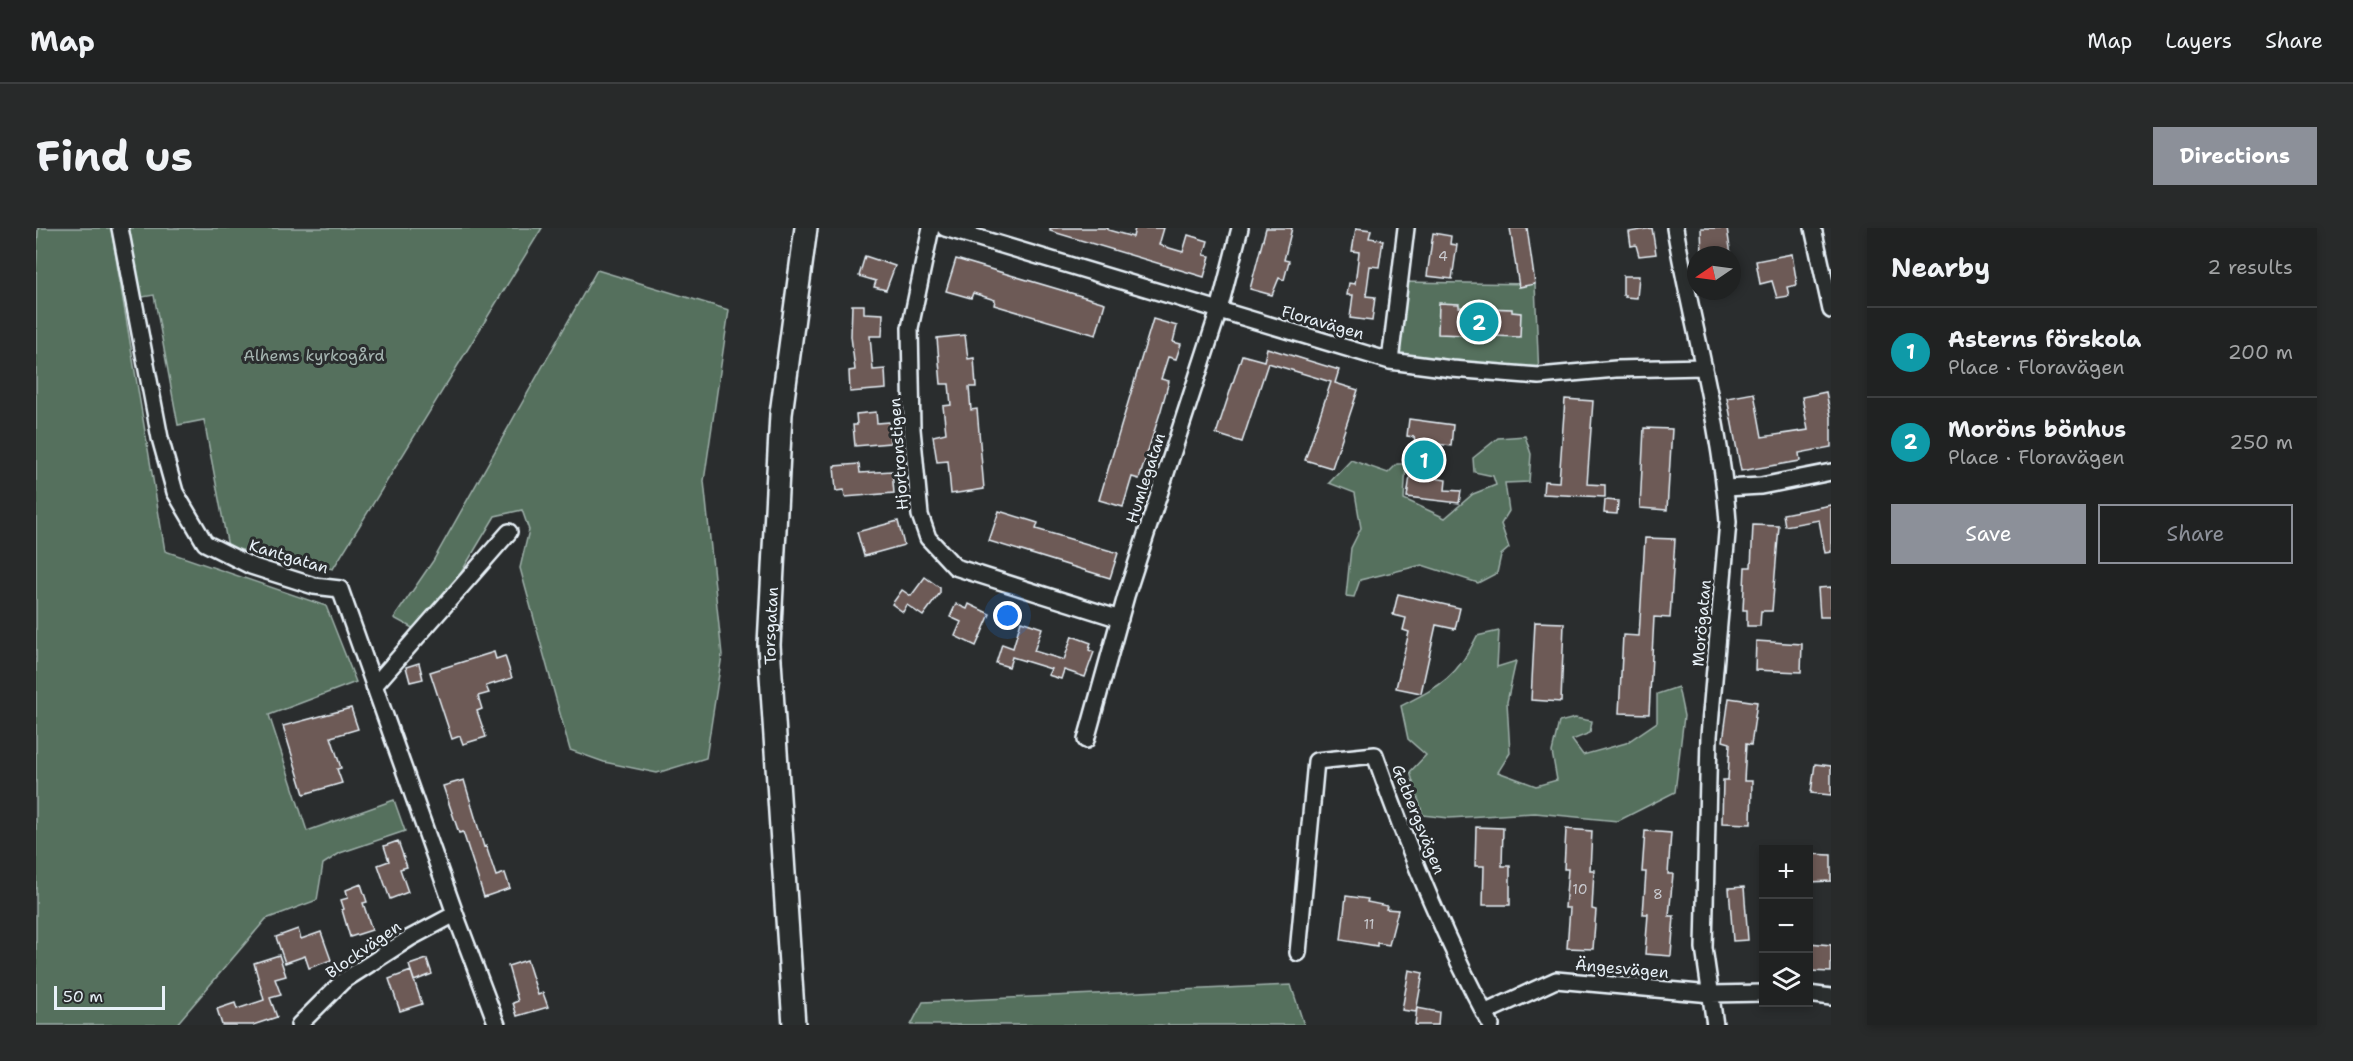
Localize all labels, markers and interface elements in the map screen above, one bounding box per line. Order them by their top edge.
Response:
text: Map [30,22,95,60]
text: Map [2087,27,2132,55]
text: Layers [2165,27,2232,55]
text: Share [2265,27,2323,55]
button: Directions [2153,127,2317,185]
text: Find us [36,128,193,184]
north arrow [1687,246,1741,300]
house number: 4 [1438,247,1448,265]
text: Nearby [1891,250,1990,285]
text: 2 results [2207,254,2293,280]
pin: 2 [1460,300,1498,344]
street label: Floravägen [1279,301,1367,344]
text: Asterns förskola [1948,325,2141,354]
text: 1 [1906,339,1915,365]
text: 200 m [2228,339,2293,365]
park label: Alhems kyrkogård [243,345,385,366]
text: Place · Floravägen [1948,354,2125,380]
street label: Hjortronstigen [884,397,913,511]
text: Moröns bönhus [1948,415,2126,444]
text: 2 [1904,429,1918,455]
text: 250 m [2229,429,2293,455]
street label: Humlegatan [1121,430,1170,526]
pin: 1 [1404,438,1444,482]
text: Place · Floravägen [1948,444,2125,470]
button: Save [1891,504,2086,564]
button: Share [2098,504,2293,564]
street label: Kantgatan [247,534,331,579]
street label: Morögatan [1687,579,1716,667]
street label: Torsgatan [759,586,783,665]
your location [993,601,1022,630]
street label: Getbergsvägen [1387,761,1450,877]
map controls [1759,845,1813,1007]
button: + [1759,845,1813,899]
house number: 10 [1572,880,1588,898]
house number: 8 [1653,885,1663,903]
button: − [1759,899,1813,953]
house number: 11 [1363,915,1375,933]
street label: Blockvägen [321,916,405,983]
button: layers [1759,953,1813,1007]
street label: Ängesvägen [1574,954,1670,983]
scale bar [54,983,165,1010]
text: 50 m [63,986,103,1007]

